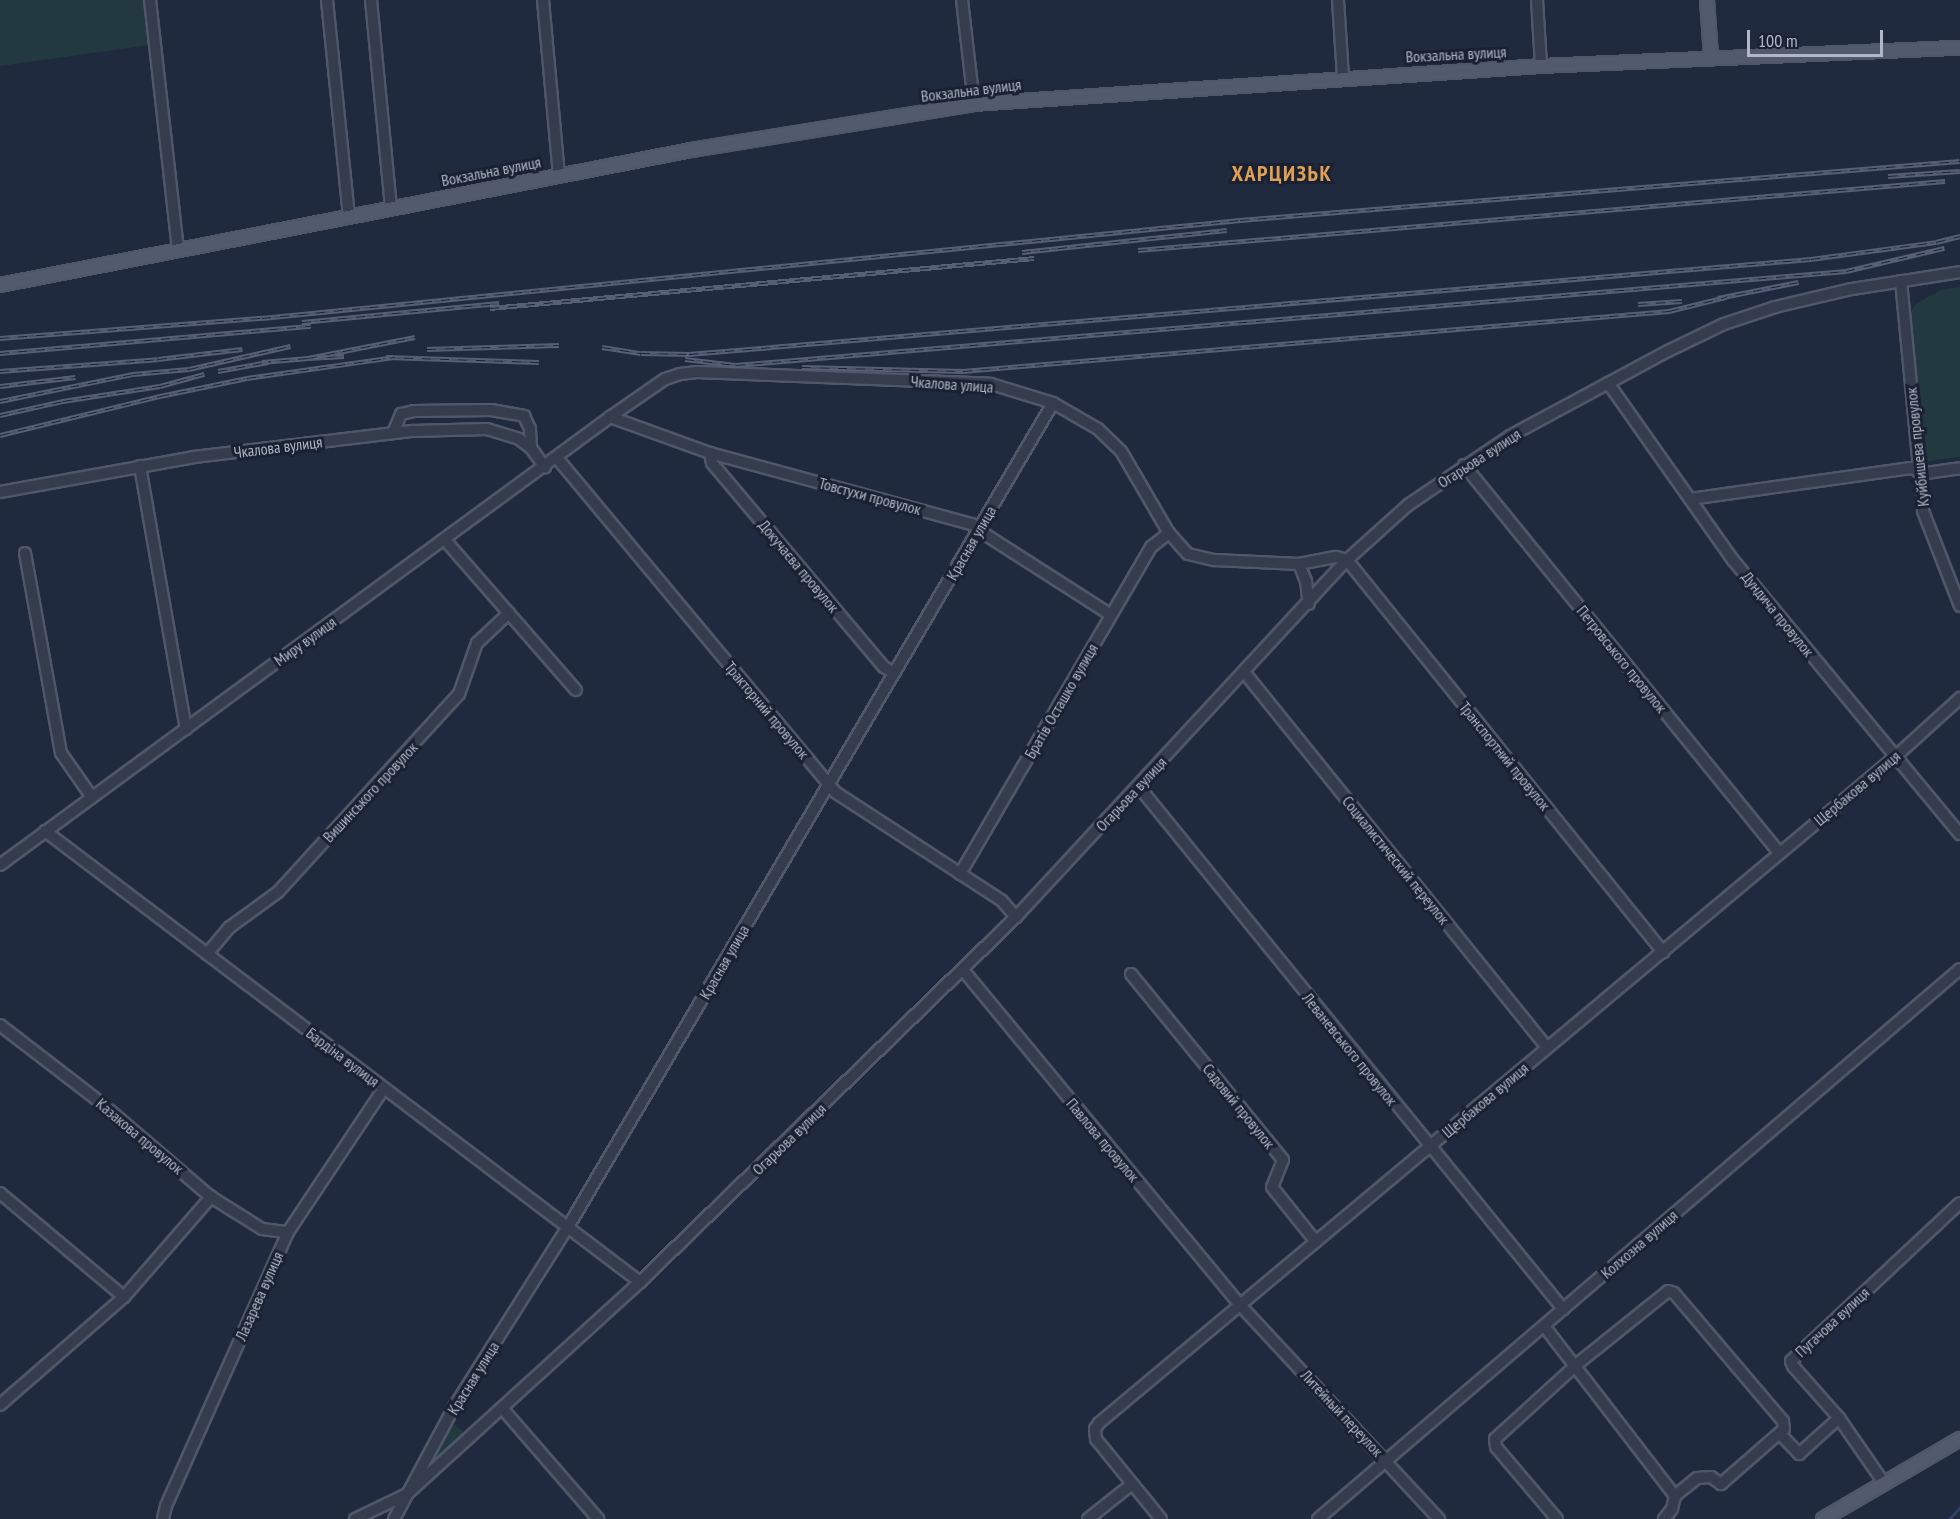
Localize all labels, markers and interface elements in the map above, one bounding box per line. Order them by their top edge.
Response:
scale bar [1750,18,1886,56]
text: 100 m [1758,29,1798,52]
street label: Вокзальна вулиця [1405,42,1507,66]
street label: Вокзальна вулиця [920,74,1022,106]
street label: Вокзальна вулиця [440,152,542,190]
district label: ХАРЦИЗЬК [1232,161,1332,187]
street label: Чкалова улица [910,372,994,396]
street label: Куйбишева провулок [1901,386,1933,508]
street label: Огарьова вулиця [1434,424,1524,492]
street label: Чкалова вулиця [233,432,323,462]
street label: Товстухи провулок [817,473,923,519]
street label: Красная улица [942,502,1000,584]
street label: Докучаєва провулок [755,516,843,616]
street label: Дундича провулок [1738,568,1818,660]
street label: Петровського провулок [1573,601,1671,717]
street label: Миру вулиця [270,612,340,670]
street label: Братів Осташко вулиця [1020,640,1102,762]
street label: Тракторний провулок [721,657,813,763]
street label: Транспортний провулок [1455,698,1555,814]
street label: Вишинського провулок [319,738,421,846]
street label: Щербакова вулиця [1810,746,1904,830]
street label: Огарьова вулиця [1092,753,1170,835]
street label: Социалистический переулок [1338,792,1454,928]
street label: Красная улица [695,921,753,1003]
street label: Леваневського провулок [1299,989,1401,1109]
street label: Бардіна вулиця [303,1023,383,1091]
street label: Щербакова вулиця [1438,1058,1532,1142]
street label: Садовий провулок [1199,1059,1279,1153]
street label: Казакова провулок [92,1094,188,1178]
street label: Павлова провулок [1062,1094,1144,1186]
street label: Огарьова вулиця [748,1099,830,1179]
street label: Колхозна вулиця [1597,1206,1681,1282]
street label: Лазарева вулиця [231,1249,287,1343]
street label: Пугачова вулиця [1791,1283,1873,1361]
street label: Красная улица [443,1338,503,1418]
street label: Литейный переулок [1297,1366,1387,1460]

